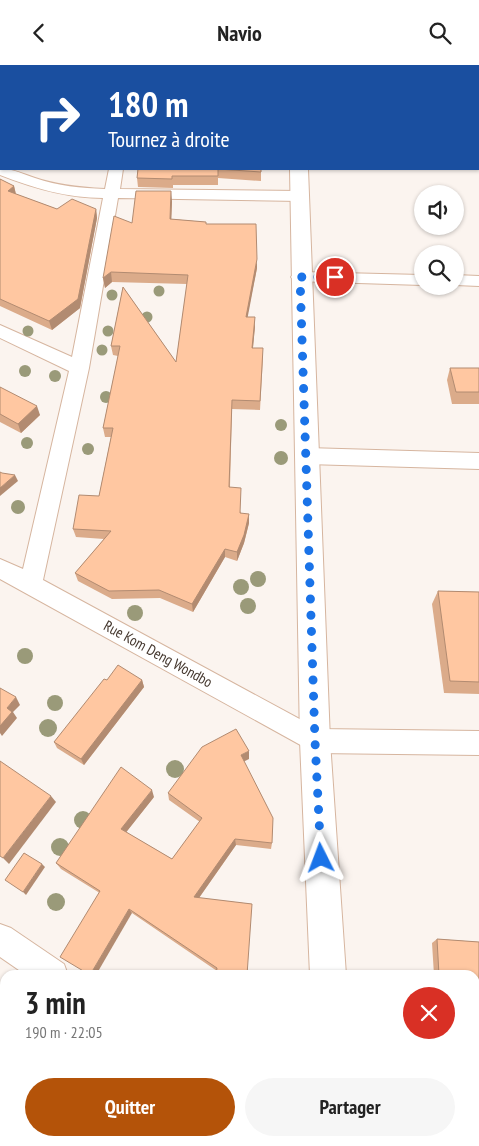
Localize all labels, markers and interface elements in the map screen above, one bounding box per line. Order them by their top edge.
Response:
icon: back [25,19,53,47]
text: Navio [217,19,262,47]
icon: search [426,19,454,47]
text: 180 m [108,81,189,127]
icon: right [25,85,90,150]
text: Tournez à droite [108,125,230,153]
map controls [414,185,464,295]
button: sound [414,185,464,235]
button: search [414,245,464,295]
pin [314,256,356,298]
icon: arrive [321,263,349,291]
street label: Rue Kom Deng Wondbo [101,616,216,691]
position arrow [294,831,346,883]
text: 3 min [25,983,86,1022]
button: close [403,987,455,1039]
text: 190 m · 22:05 [25,1022,103,1042]
button: Quitter [25,1078,235,1136]
button: Partager [245,1078,455,1136]

